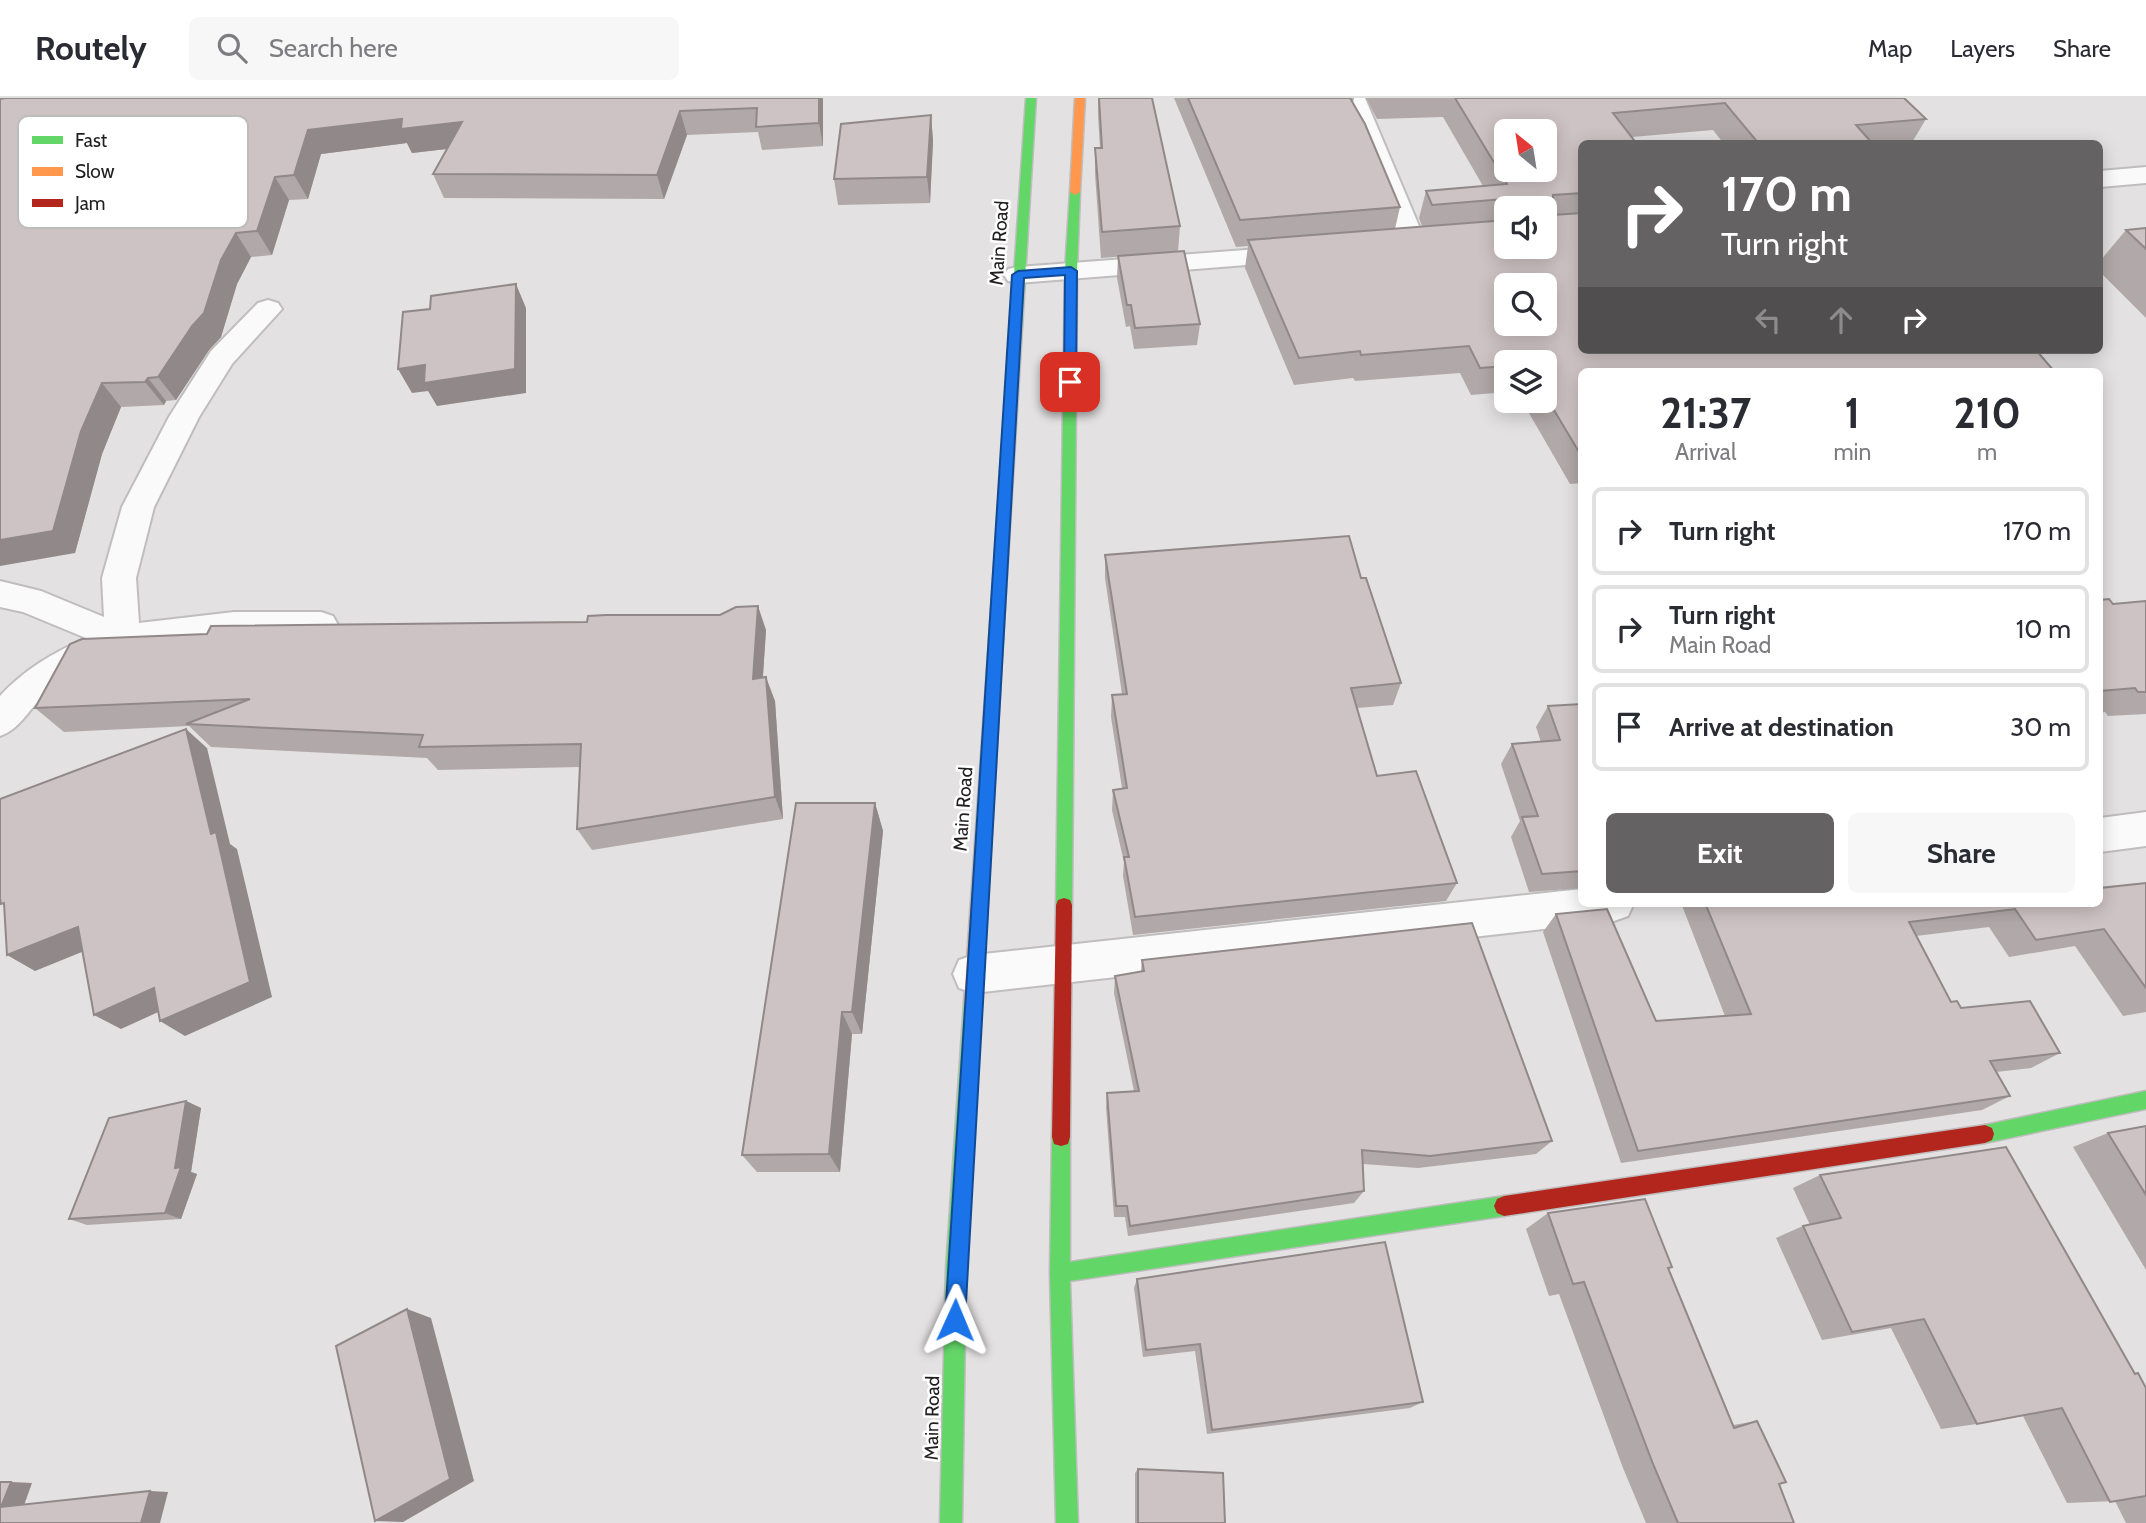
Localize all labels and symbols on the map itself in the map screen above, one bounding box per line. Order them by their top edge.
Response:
legend [18,116,248,228]
north arrow [1494,119,1558,182]
text: Fast [75,129,108,152]
text: Slow [75,160,115,183]
text: Jam [74,192,105,215]
street label: Main Road [985,200,1013,286]
pin [1040,352,1100,412]
street label: Main Road [949,766,977,852]
position arrow [918,1283,992,1357]
street label: Main Road [920,1376,944,1460]

